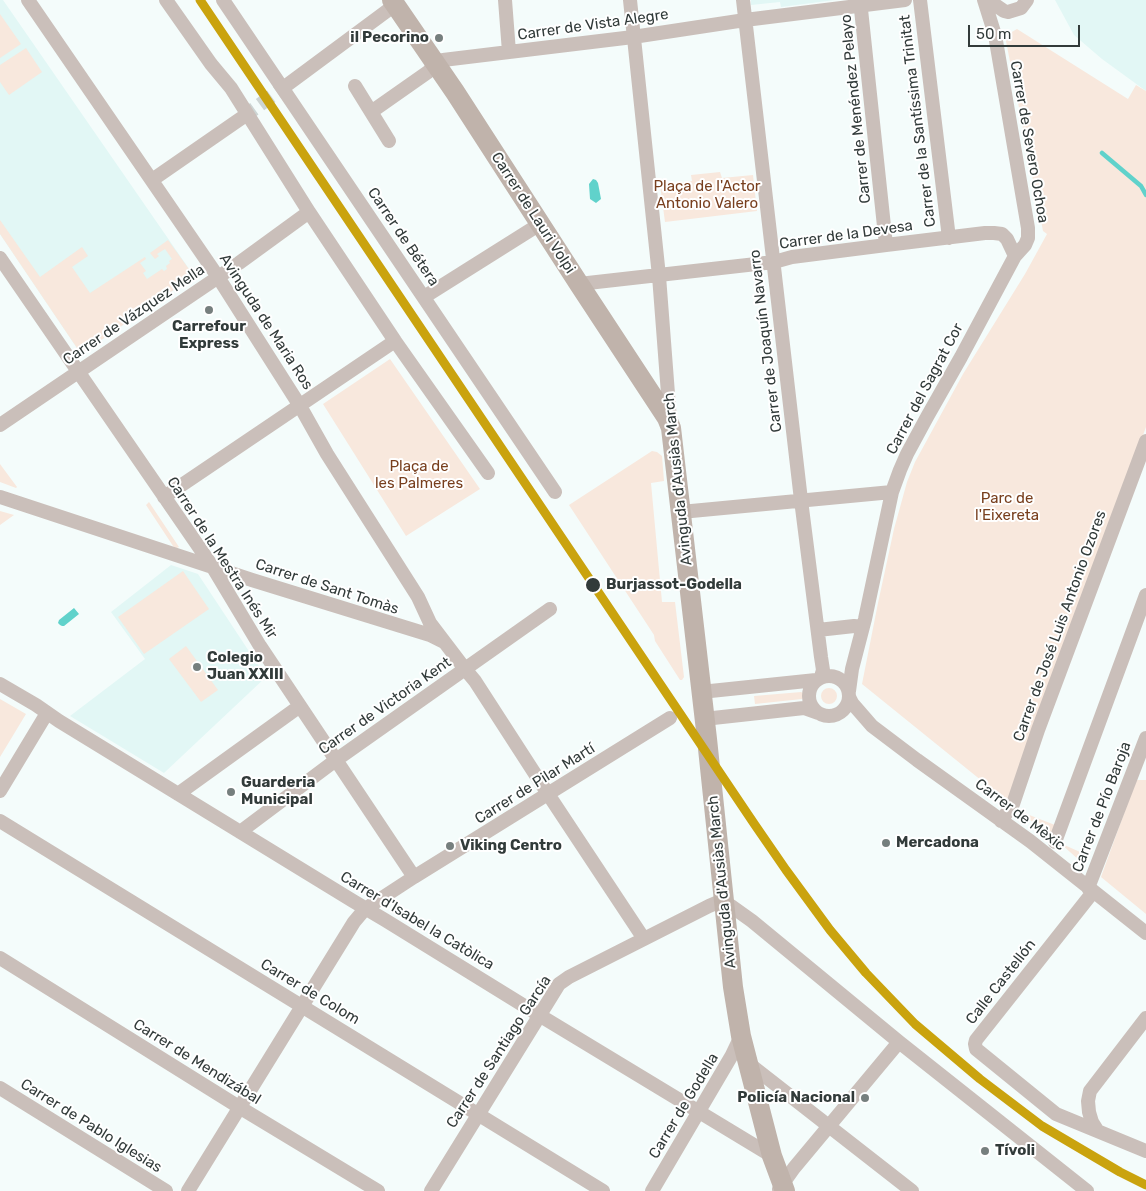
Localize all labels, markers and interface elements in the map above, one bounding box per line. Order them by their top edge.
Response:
street label: Carrer de Vista Alegre [516,5,670,45]
street label: Carrer de Menéndez Pelayo [837,14,875,204]
street label: Carrer de la Santíssima Trinitat [896,14,940,228]
scale bar [971,15,1084,47]
text: 50 m [976,25,1011,43]
place label: il Pecorino [350,29,429,47]
marker: il Pecorino [433,32,445,44]
street label: Carrer de Severo Ochoa [1006,59,1052,225]
street label: Carrer de Lauri Volpi [487,149,579,277]
park label: Plaça de l'Actor Antonio Valero [653,178,761,213]
street label: Carrer de Bétera [363,184,443,290]
street label: Carrer de la Devesa [778,217,914,253]
street label: Carrer de Joaquín Navarro [746,249,786,433]
street label: Avinguda de Maria Ros [215,251,317,393]
street label: Carrer de Vázquez Mella [60,261,208,369]
marker: Carrefour Express [203,304,215,316]
place label: Carrefour Express [172,318,246,353]
street label: Carrer del Sagrat Cor [883,320,967,458]
street label: Avinguda d'Ausiàs March [660,392,696,566]
park label: Plaça de les Palmeres [375,458,463,493]
street label: Carrer de la Mestra Inés Mir [163,474,281,642]
park label: Parc de l'Eixereta [975,490,1039,525]
street label: Carrer de José Luis Antonio Ozores [1010,508,1110,744]
street label: Carrer de Sant Tomàs [253,555,401,619]
marker: Burjassot-Godella [584,576,602,594]
place label: Burjassot-Godella [606,576,742,594]
place label: Colegio Juan XXIII [207,649,284,684]
street label: Carrer de Victoria Kent [315,653,455,759]
marker: Colegio Juan XXIII [191,661,203,673]
street label: Carrer de Pío Baroja [1069,739,1135,875]
street label: Carrer de Pilar Martí [472,740,598,828]
place label: Guarderia Municipal [241,774,315,809]
street label: Carrer de Mèxic [971,775,1069,855]
marker: Guarderia Municipal [225,786,237,798]
street label: Avinguda d'Ausiàs March [704,795,740,969]
place label: Mercadona [896,834,979,852]
place label: Viking Centro [460,837,562,855]
marker: Mercadona [880,837,892,849]
marker: Viking Centro [444,840,456,852]
street label: Carrer d'Isabel la Catòlica [337,868,497,974]
street label: Calle Castellón [962,936,1040,1028]
street label: Carrer de Colom [257,955,363,1029]
street label: Carrer de Santiago García [443,972,555,1132]
street label: Carrer de Mendizábal [130,1015,264,1109]
street label: Carrer de Godella [645,1050,723,1162]
street label: Carrer de Pablo Iglesias [17,1075,165,1177]
place label: Policía Nacional [737,1089,855,1107]
marker: Policía Nacional [859,1092,871,1104]
place label: Tívoli [995,1142,1035,1160]
marker: Tívoli [979,1145,991,1157]

